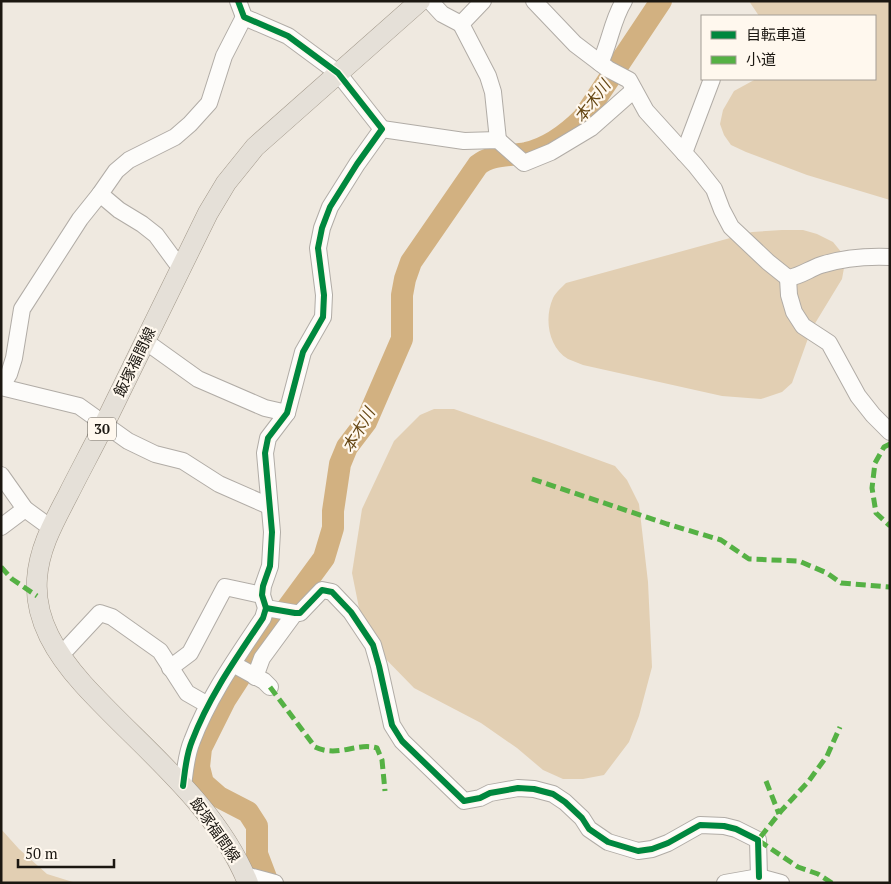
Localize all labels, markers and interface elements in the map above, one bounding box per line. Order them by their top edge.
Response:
legend [701,15,876,80]
text: 自転車道 [746,24,806,44]
text: 小道 [746,49,776,69]
water label: 本木川 [569,74,616,127]
street label: 飯塚福間線 [109,323,160,400]
water label: 本木川 [336,402,381,456]
road number: 30 [88,418,116,440]
street label: 飯塚福間線 [186,793,246,866]
scale bar [18,836,114,868]
text: 50 m [25,843,58,863]

